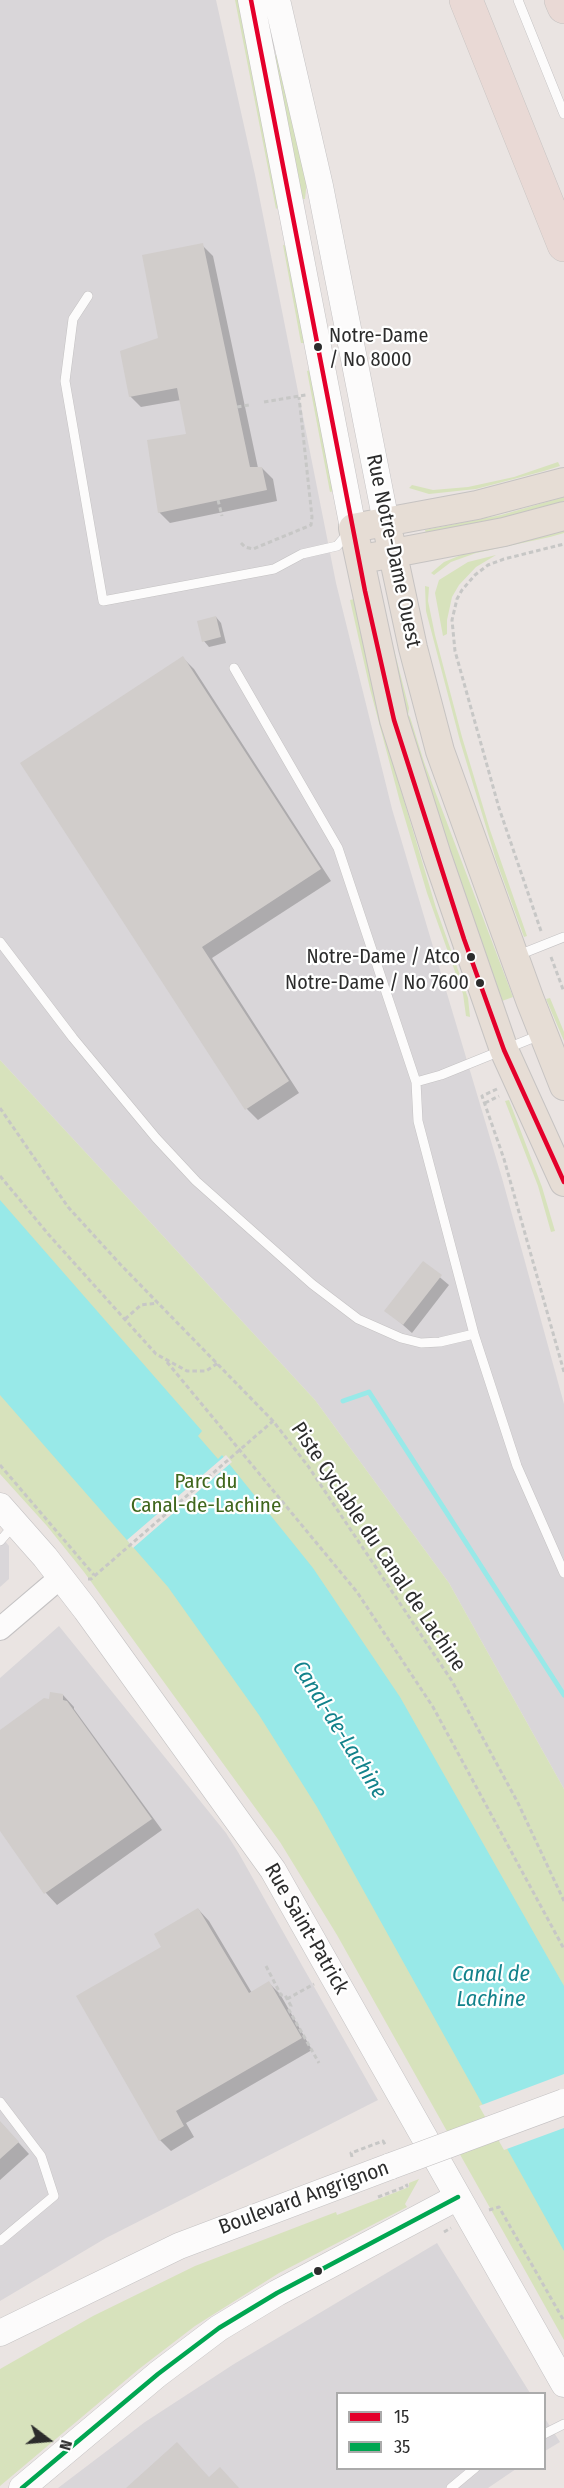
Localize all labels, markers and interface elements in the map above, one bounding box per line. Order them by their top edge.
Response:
place label: Notre-Dame / No 8000 [329,324,428,371]
marker: Notre-Dame / No 8000 [312,341,324,353]
street label: Rue Notre-Dame Ouest [360,452,426,650]
place label: Notre-Dame / Atco [306,945,460,969]
marker: Notre-Dame / Atco [465,951,477,963]
place label: Notre-Dame / No 7600 [285,971,469,995]
marker: Notre-Dame / No 7600 [474,977,486,989]
street label: Piste Cyclable du Canal de Lachine [285,1418,471,1676]
park label: Parc du Canal-de-Lachine [131,1469,281,1519]
water label: Canal-de-Lachine [286,1656,392,1804]
street label: Rue Saint-Patrick [258,1859,354,1999]
water label: Canal de Lachine [452,1962,530,2014]
street label: Boulevard Angrignon [216,2156,392,2240]
unlabelled marker [312,2265,324,2277]
legend [336,2392,546,2470]
text: 15 [394,2406,409,2428]
north arrow [18,2410,78,2470]
text: 35 [394,2436,410,2458]
text: N [55,2438,76,2452]

